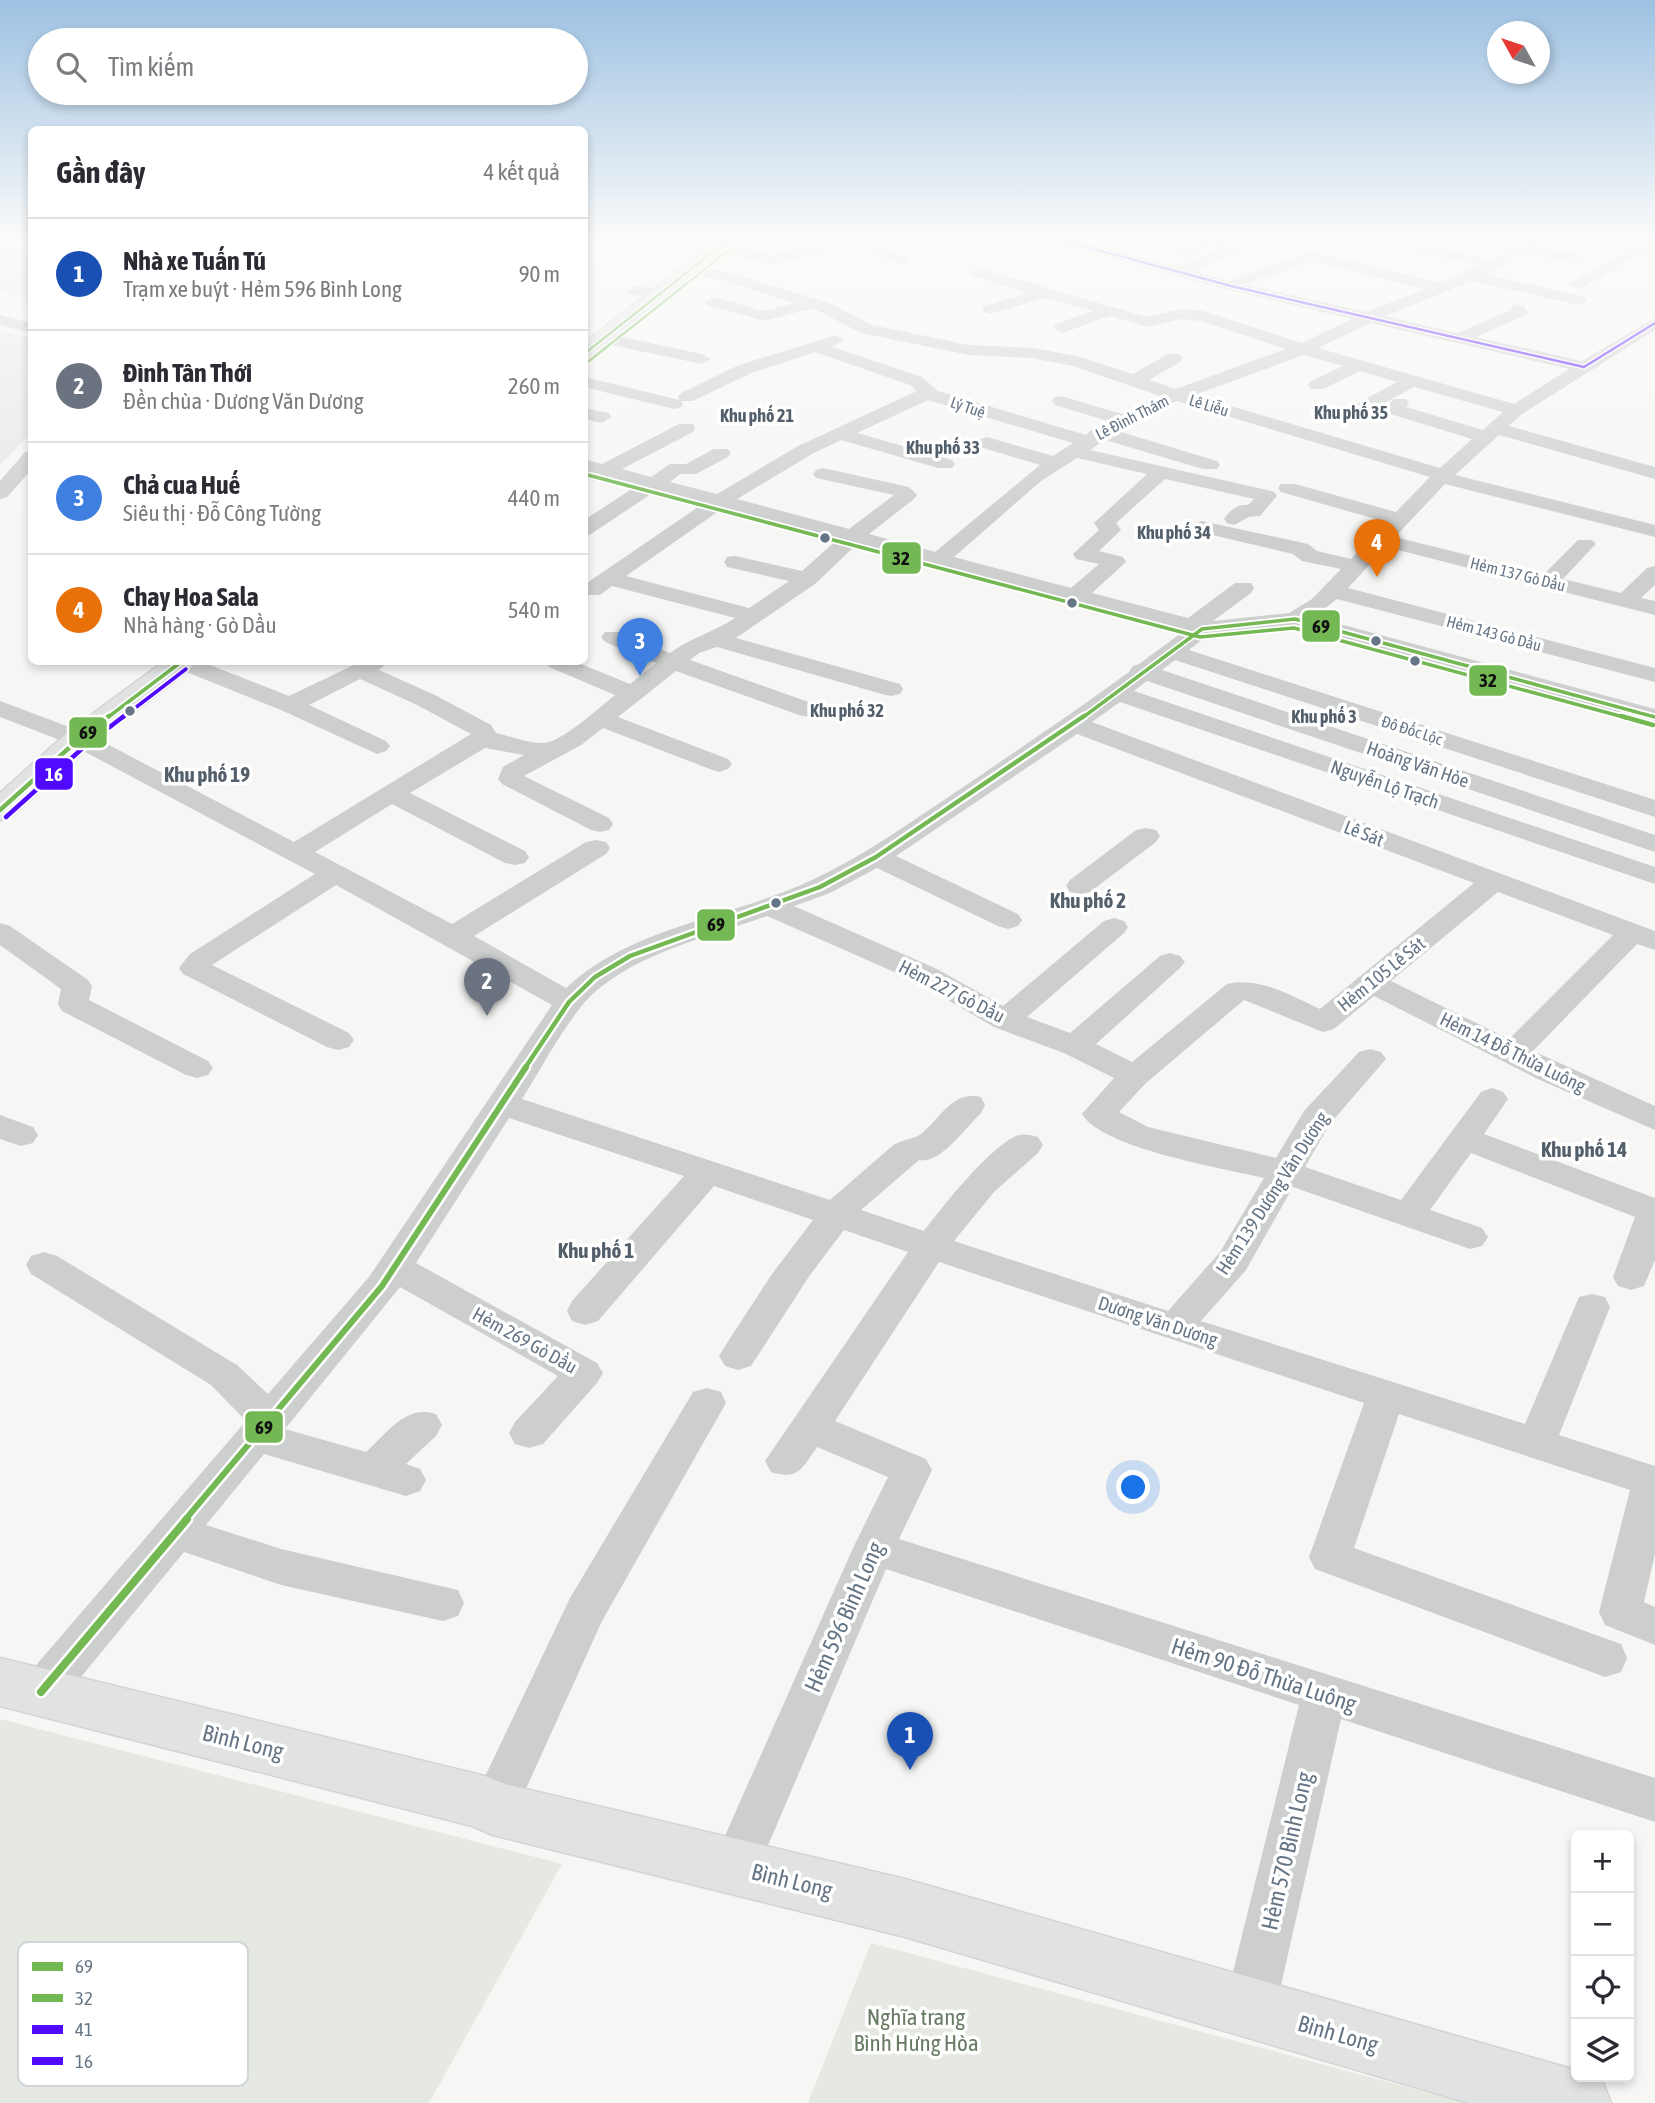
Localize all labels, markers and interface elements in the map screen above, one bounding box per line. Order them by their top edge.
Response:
north arrow [1487,21,1550,84]
search box [28,28,588,105]
icon: search [52,48,90,86]
text: Tìm kiếm [108,52,194,82]
text: Gần đây [56,155,145,189]
text: 4 kết quả [483,159,560,185]
text: Nhà xe Tuấn Tú [123,246,266,276]
text: 1 [74,261,84,287]
text: 90 m [519,261,560,287]
text: Trạm xe buýt · Hẻm 596 Bình Long [123,276,402,302]
text: Đình Tân Thới [123,358,252,388]
text: 2 [74,373,84,399]
text: 260 m [508,373,560,399]
text: Đền chùa · Dương Văn Dương [123,388,364,414]
street label: Lê Liễu [1187,390,1231,420]
street label: Lê Đình Thám [1093,391,1171,443]
street label: Lý Tuệ [948,393,988,422]
district label: Khu phố 35 [1314,402,1388,423]
district label: Khu phố 21 [720,405,794,426]
district label: Khu phố 33 [906,437,980,458]
text: Chả cua Huế [123,470,240,500]
text: 3 [74,485,84,511]
text: 440 m [508,485,560,511]
text: Siêu thị · Đỗ Công Tường [123,500,321,526]
pin: 4 [1354,519,1400,577]
district label: Khu phố 34 [1137,522,1211,543]
unlabelled marker [818,531,832,545]
line badge: 32 [881,541,922,575]
text: 32 [892,547,910,569]
street label: Hẻm 137 Gò Dầu [1469,553,1568,595]
text: Chay Hoa Sala [123,582,259,612]
unlabelled marker [1065,596,1079,610]
text: 4 [74,597,84,623]
text: 540 m [508,597,560,623]
line badge: 69 [1301,609,1341,643]
street label: Hẻm 143 Gò Dầu [1445,611,1544,654]
text: Nhà hàng · Gò Dầu [123,612,277,638]
text: 69 [1312,615,1330,637]
pin: 3 [617,618,663,676]
unlabelled marker [1369,634,1383,648]
unlabelled marker [1408,654,1422,668]
line badge: 32 [1468,664,1508,697]
text: 32 [1479,669,1497,691]
district label: Khu phố 32 [810,700,884,721]
unlabelled marker [123,704,137,718]
district label: Khu phố 3 [1291,706,1357,727]
street label: Đô Đốc Lộc [1379,711,1445,748]
line badge: 69 [68,716,108,749]
text: 69 [79,721,97,743]
street label: Hoàng Văn Hòe [1364,736,1472,792]
street label: Nguyễn Lộ Trạch [1328,755,1442,813]
line badge: 16 [34,757,74,791]
district label: Khu phố 19 [164,762,250,786]
text: 16 [45,763,63,785]
street label: Lê Sát [1341,815,1387,851]
district label: Khu phố 2 [1050,888,1126,912]
unlabelled marker [769,896,783,910]
line badge: 69 [696,908,736,942]
text: 69 [707,913,725,935]
street label: Hẻm 105 Lê Sát [1333,932,1429,1016]
street label: Hẻm 227 Gò Dầu [896,955,1008,1027]
pin: 2 [464,958,510,1016]
street label: Hẻm 14 Đỗ Thừa Luông [1437,1007,1590,1097]
street label: Hẻm 139 Dương Văn Dương [1211,1107,1333,1279]
district label: Khu phố 14 [1541,1137,1627,1161]
district label: Khu phố 1 [558,1238,634,1262]
street label: Dương Văn Dương [1096,1291,1221,1351]
street label: Hẻm 269 Gò Dầu [469,1302,581,1378]
line badge: 69 [244,1410,284,1444]
text: 69 [255,1416,273,1438]
your location [1116,1470,1150,1504]
street label: Hẻm 596 Bình Long [799,1538,889,1696]
street label: Hẻm 90 Đỗ Thừa Luông [1168,1633,1360,1717]
pin: 1 [887,1712,933,1770]
street label: Bình Long [200,1719,286,1765]
street label: Hẻm 570 Bình Long [1256,1769,1318,1933]
map controls [1571,1830,1634,2082]
button: + [1571,1830,1634,1893]
street label: Bình Long [749,1858,835,1904]
button: − [1571,1893,1634,1956]
legend [18,1942,248,2086]
text: 69 [75,1955,93,1977]
button: locate [1571,1956,1634,2019]
text: 32 [75,1987,93,2009]
park label: Nghĩa trang Bình Hưng Hòa [853,2004,979,2056]
street label: Bình Long [1295,2010,1381,2058]
text: 41 [75,2018,93,2040]
button: layers [1571,2019,1634,2082]
text: 16 [75,2050,93,2072]

